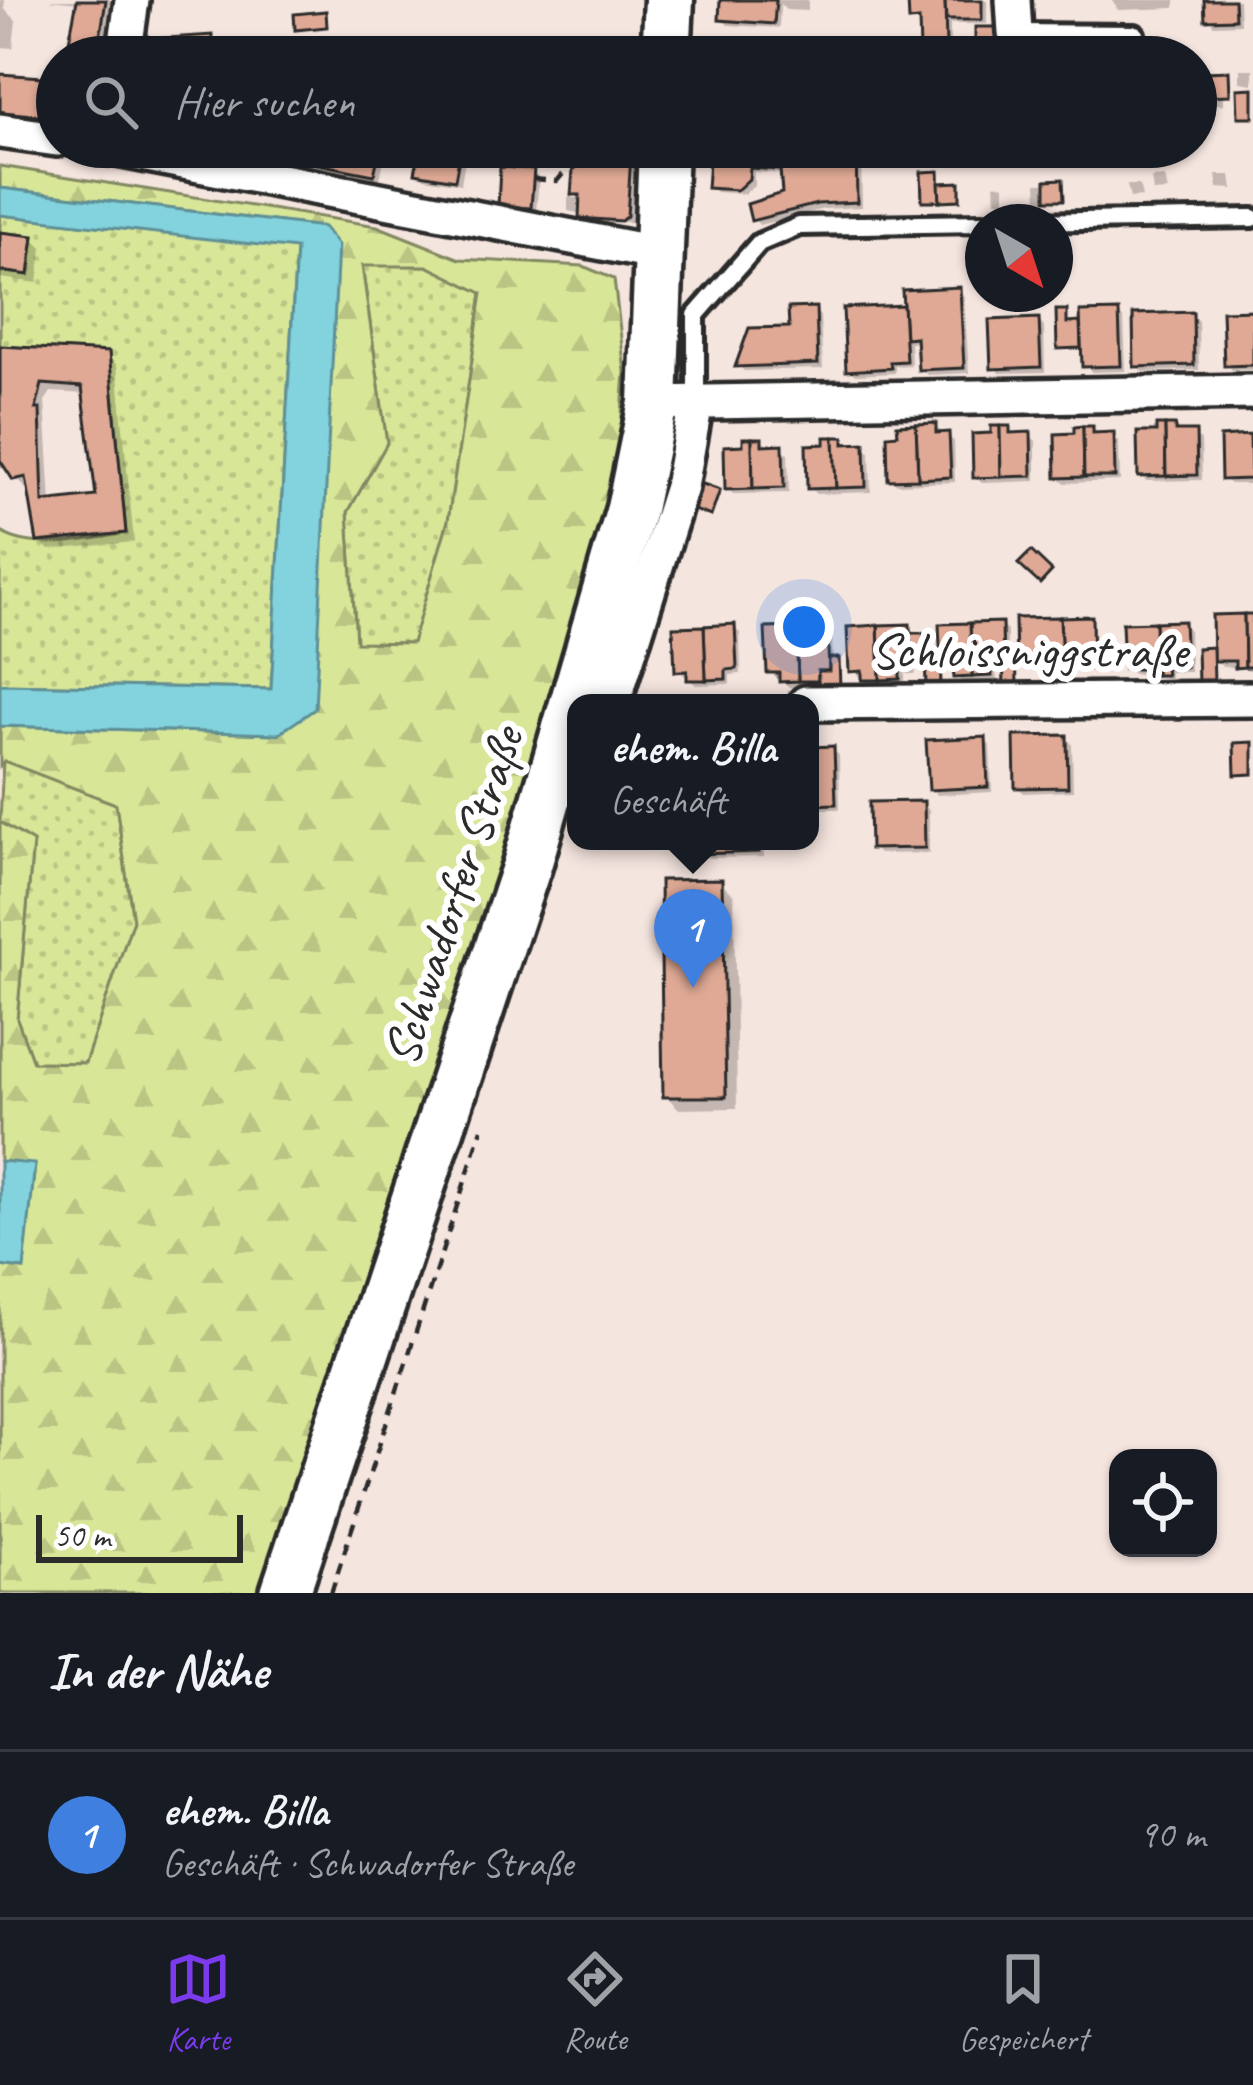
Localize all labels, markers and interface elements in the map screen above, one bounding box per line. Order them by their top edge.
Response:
search box [36,36,1217,168]
icon: search [78,69,144,135]
text: Hier suchen [174,74,354,131]
north arrow [965,204,1073,312]
your location [774,597,834,657]
street label: Schloissniggstraße [871,618,1191,682]
popup [567,694,819,850]
street label: Schwadorfer Straße [368,716,539,1073]
text: ehem. Billa [610,719,776,776]
text: Geschäft [610,776,726,825]
pin: 1 [654,889,732,988]
map controls [1109,1449,1217,1557]
button: locate [1109,1449,1217,1557]
scale bar [36,1509,243,1562]
text: 50 m [54,1515,110,1557]
text: In der Nähe [48,1639,267,1703]
text: ehem. Billa [162,1782,328,1839]
text: 1 [78,1810,96,1859]
text: 90 m [1139,1810,1205,1859]
text: Geschäft · Schwadorfer Straße [162,1839,573,1888]
tab: Karte [165,1946,231,2060]
tab: Route [562,1946,628,2060]
tab: Gespeichert [959,1946,1088,2060]

